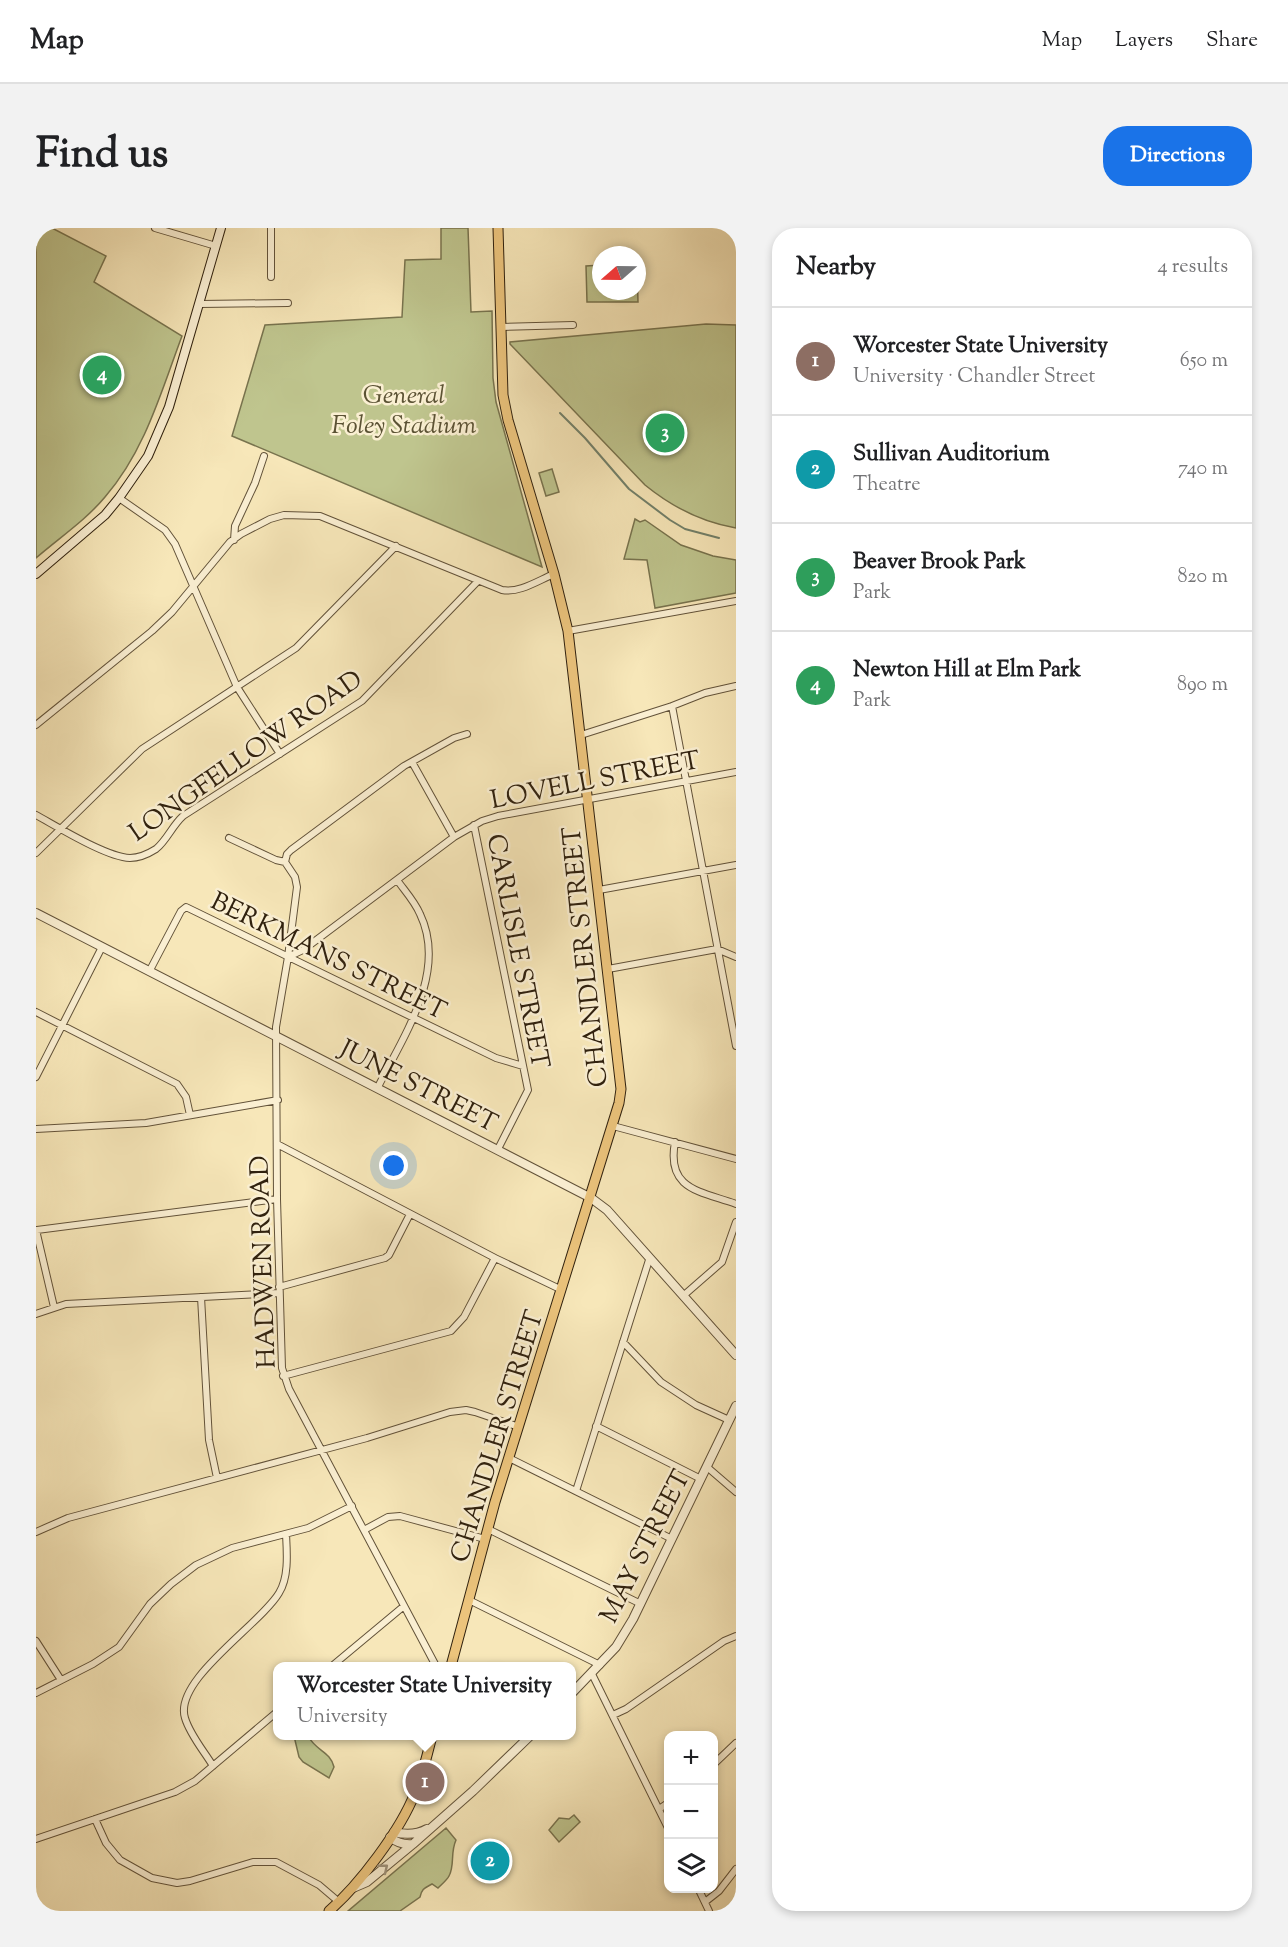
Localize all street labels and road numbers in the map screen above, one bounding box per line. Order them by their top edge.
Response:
street label: LONGFELLOW ROAD [122,662,371,852]
street label: LOVELL STREET [487,743,704,820]
street label: CHANDLER STREET [554,825,619,1089]
street label: CARLISLE STREET [476,831,557,1072]
street label: BERKMANS STREET [204,884,452,1031]
street label: JUNE STREET [331,1031,503,1143]
street label: HADWEN ROAD [242,1155,287,1369]
street label: CHANDLER STREET [442,1306,554,1567]
street label: MAY STREET [592,1464,701,1630]

